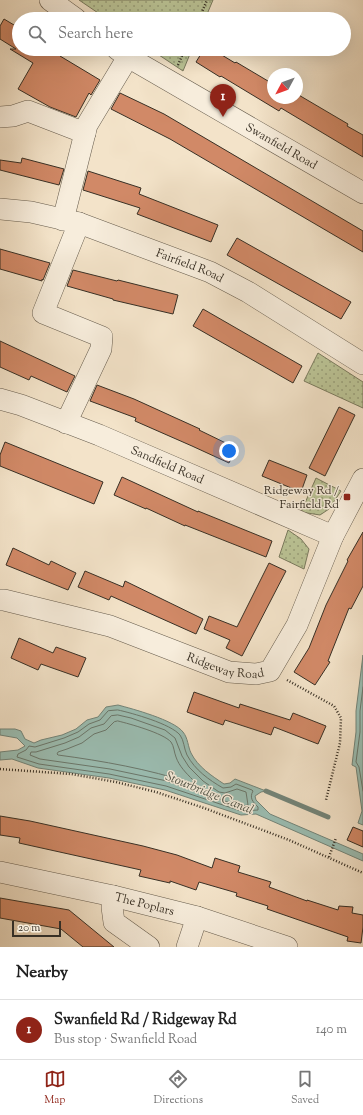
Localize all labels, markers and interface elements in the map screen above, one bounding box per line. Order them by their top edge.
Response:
search box [12,12,351,56]
icon: search [26,23,48,45]
text: Search here [58,24,133,45]
north arrow [267,68,303,104]
pin: 1 [210,84,236,117]
street label: Swanfield Road [242,119,321,175]
street label: Fairfield Road [153,245,227,288]
your location [219,441,239,461]
street label: Sandfield Road [128,442,207,489]
place label: Ridgeway Rd / Fairfield Rd [264,482,339,514]
marker: Ridgeway Rd / Fairfield Rd [342,492,352,502]
street label: Ridgeway Road [184,648,266,684]
water label: Stourbridge Canal [162,768,257,820]
street label: The Poplars [113,889,176,921]
scale bar [12,919,61,938]
text: 20 m [18,920,40,936]
text: Nearby [16,961,68,985]
text: Swanfield Rd / Ridgeway Rd [54,1010,237,1031]
text: 1 [27,1021,31,1039]
text: 140 m [316,1021,347,1039]
text: Bus stop · Swanfield Road [54,1031,197,1049]
tab: Map [44,1068,66,1108]
tab: Directions [154,1068,203,1108]
tab: Saved [291,1068,319,1108]

